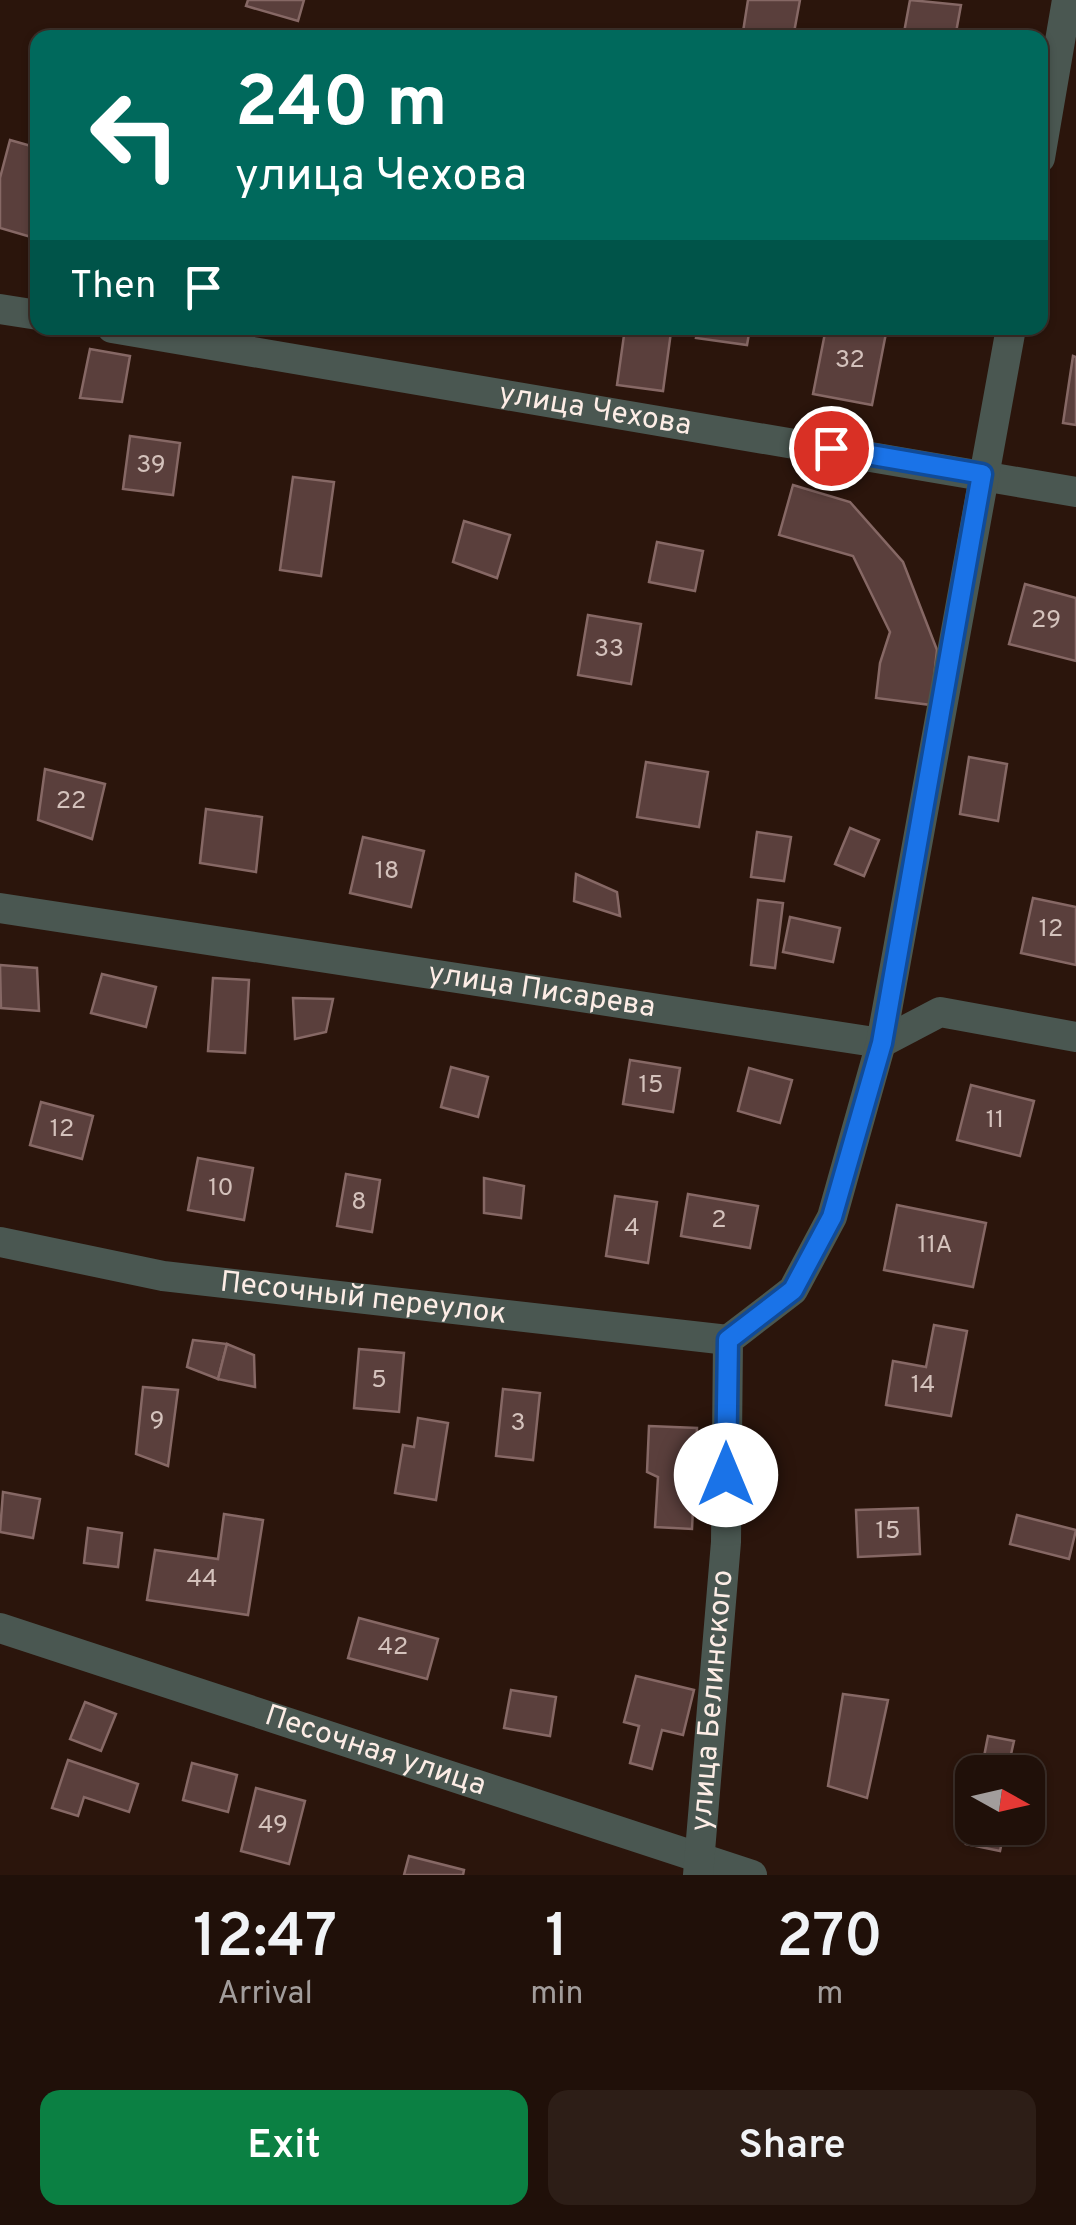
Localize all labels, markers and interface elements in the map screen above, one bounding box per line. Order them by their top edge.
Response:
text: 240 m [235,62,448,151]
icon: left [70,70,200,200]
text: улица Чехова [235,149,527,206]
icon: arrive [176,260,231,315]
text: Then [70,263,156,312]
house number: 32 [835,345,865,377]
street label: улица Чехова [496,376,694,445]
pin [789,406,874,491]
icon: arrive [804,421,859,476]
house number: 39 [136,450,166,482]
house number: 29 [1031,605,1061,637]
house number: 33 [594,634,624,666]
house number: 22 [56,786,86,818]
house number: 18 [375,856,399,888]
house number: 12 [1039,914,1063,946]
street label: улица Писарева [426,955,658,1027]
house number: 15 [639,1070,663,1102]
house number: 11 [986,1105,1004,1137]
house number: 12 [50,1114,74,1146]
house number: 10 [208,1173,234,1205]
house number: 8 [351,1187,367,1219]
house number: 2 [711,1205,727,1237]
house number: 4 [624,1213,640,1245]
house number: 11А [918,1230,952,1262]
street label: Песочный переулок [218,1264,508,1333]
house number: 5 [371,1365,387,1397]
house number: 14 [911,1370,935,1402]
house number: 9 [150,1406,164,1438]
house number: 3 [510,1408,526,1440]
position arrow [674,1423,778,1527]
house number: 15 [876,1516,900,1548]
house number: 44 [186,1564,218,1596]
street label: улица Белинского [683,1568,742,1833]
house number: 42 [378,1632,408,1664]
street label: Песочная улица [260,1698,491,1805]
north arrow [955,1755,1045,1845]
map controls [955,1755,1045,1845]
house number: 49 [258,1810,288,1842]
text: 12:47 [193,1902,337,1978]
text: 1 [545,1902,569,1978]
text: 270 [776,1902,883,1978]
text: Arrival [217,1975,313,2015]
text: min [530,1975,583,2015]
text: m [816,1975,843,2015]
button: Exit [40,2090,528,2205]
button: Share [548,2090,1036,2205]

